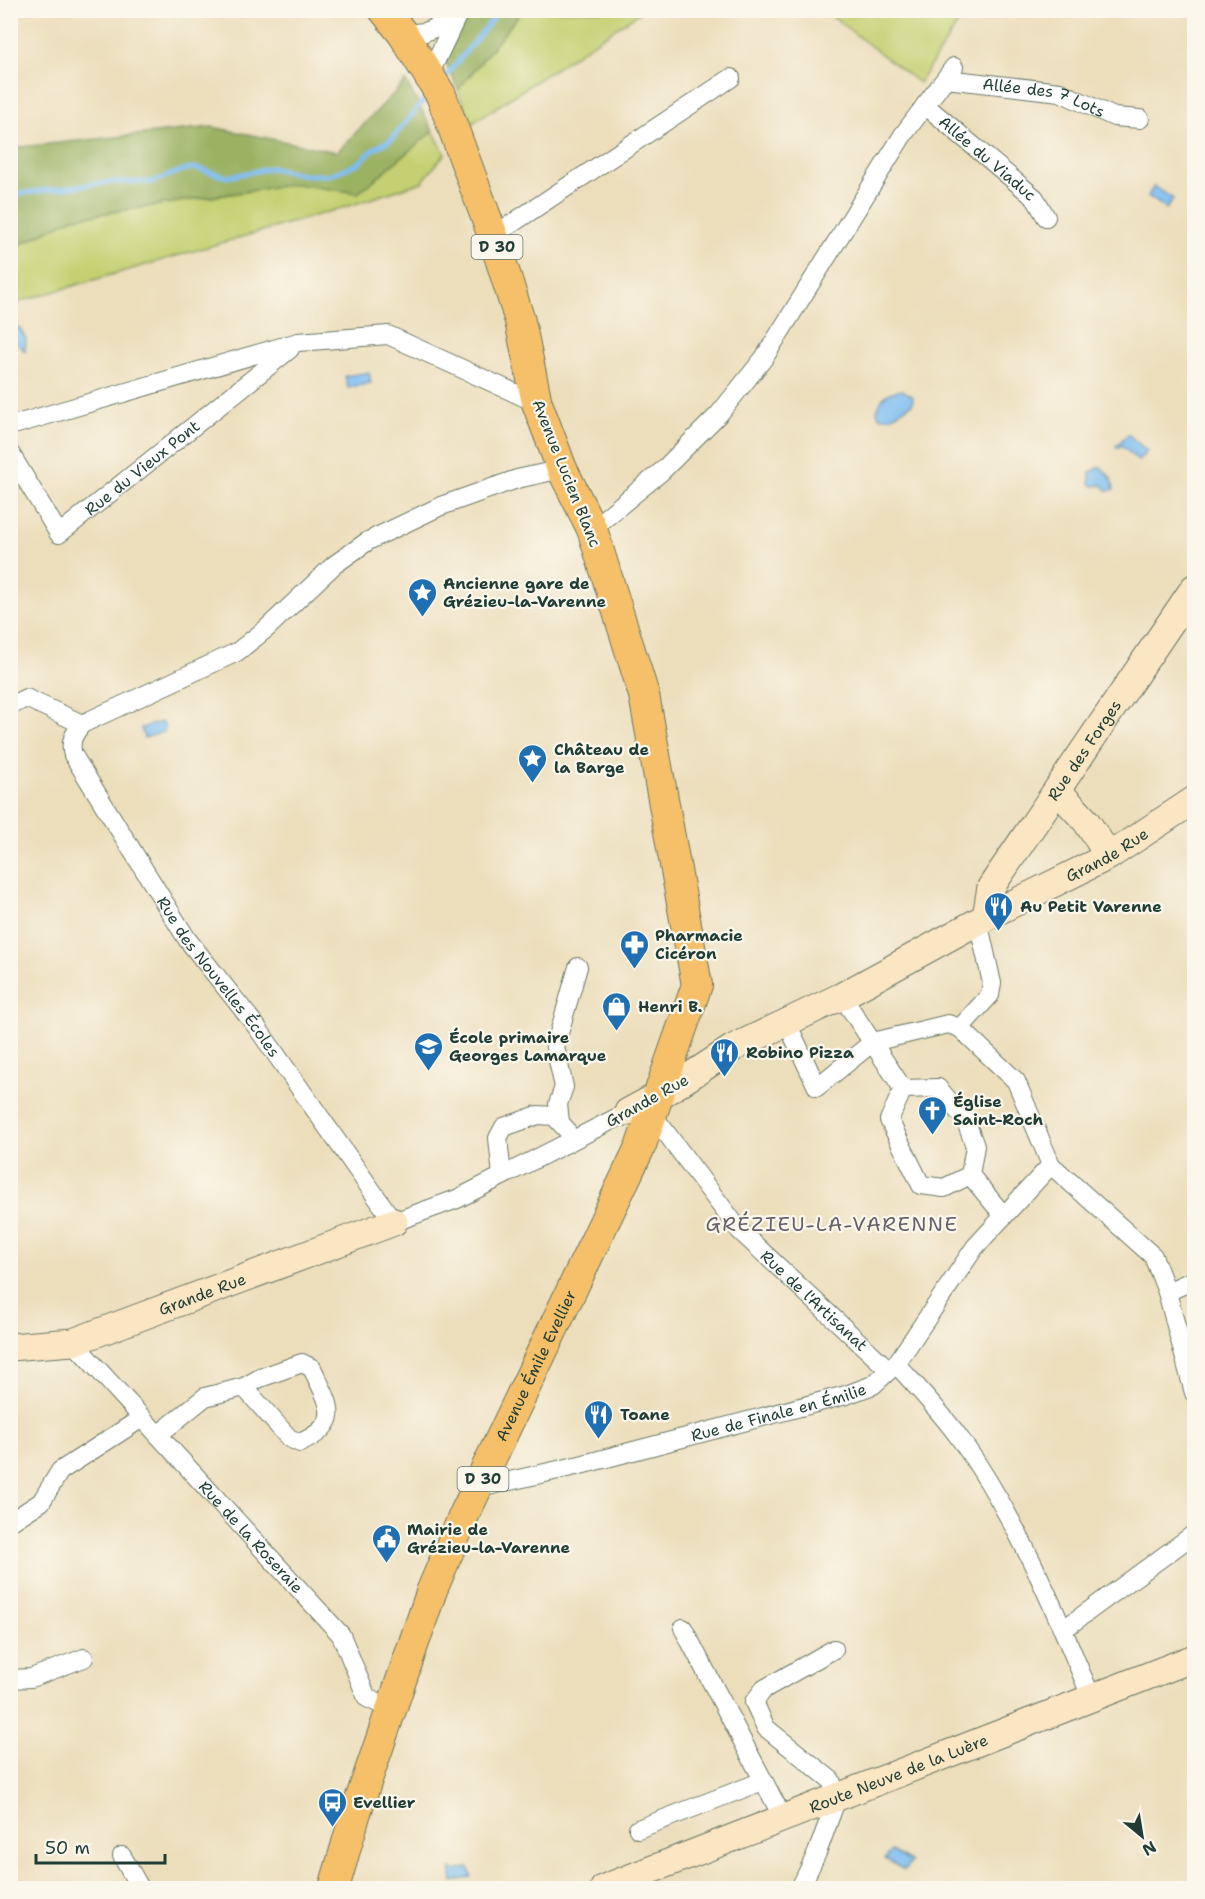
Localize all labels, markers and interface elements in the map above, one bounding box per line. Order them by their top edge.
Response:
street label: Allée des 7 Lots [981,73,1108,122]
street label: Allée du Viaduc [934,111,1040,205]
road number: D 30 [472,235,522,259]
street label: Avenue Lucien Blanc [527,396,606,550]
street label: Rue du Vieux Pont [81,416,204,520]
place label: Ancienne gare de Grézieu-la-Varenne [443,573,607,612]
place icon: Ancienne gare de Grézieu-la-Varenne [406,576,438,618]
street label: Rue des Forges [1043,696,1126,805]
place label: Château de la Barge [554,739,649,778]
place icon: Château de la Barge [517,742,549,784]
street label: Grande Rue [1062,823,1152,887]
restaurant icon: Au Petit Varenne [983,890,1015,932]
street label: Rue des Nouvelles Écoles [152,893,285,1061]
place label: Au Petit Varenne [1020,896,1162,917]
place label: Pharmacie Cicéron [655,925,743,964]
pharmacy icon: Pharmacie Cicéron [618,928,650,970]
shop icon: Henri B. [601,990,633,1032]
place label: Henri B. [638,996,702,1017]
place label: École primaire Georges Lamarque [449,1027,607,1066]
school or university icon: École primaire Georges Lamarque [412,1030,444,1072]
restaurant icon: Robino Pizza [709,1036,741,1078]
place label: Robino Pizza [746,1042,854,1063]
street label: Grande Rue [602,1069,692,1132]
place label: Église Saint-Roch [953,1091,1043,1130]
church icon: Église Saint-Roch [916,1094,948,1136]
district label: GRÉZIEU-LA-VARENNE [706,1211,958,1237]
street label: Rue de l'Artisanat [756,1246,872,1356]
street label: Grande Rue [156,1268,249,1320]
street label: Avenue Émile Evellier [491,1287,581,1445]
street label: Rue de Finale en Émilie [689,1378,869,1446]
restaurant icon: Toane [583,1398,615,1440]
place label: Toane [620,1404,670,1425]
road number: D 30 [458,1467,508,1491]
street label: Rue de la Roseraie [194,1476,308,1598]
place label: Mairie de Grézieu-la-Varenne [407,1519,571,1558]
public building icon: Mairie de Grézieu-la-Varenne [370,1522,402,1564]
street label: Route Neuve de la Luère [806,1729,991,1818]
bus stop icon: Evellier [316,1786,348,1828]
place label: Evellier [353,1792,416,1813]
north arrow [1112,1806,1172,1866]
scale bar [36,1827,165,1865]
text: 50 m [45,1836,90,1860]
text: N [1139,1836,1160,1861]

